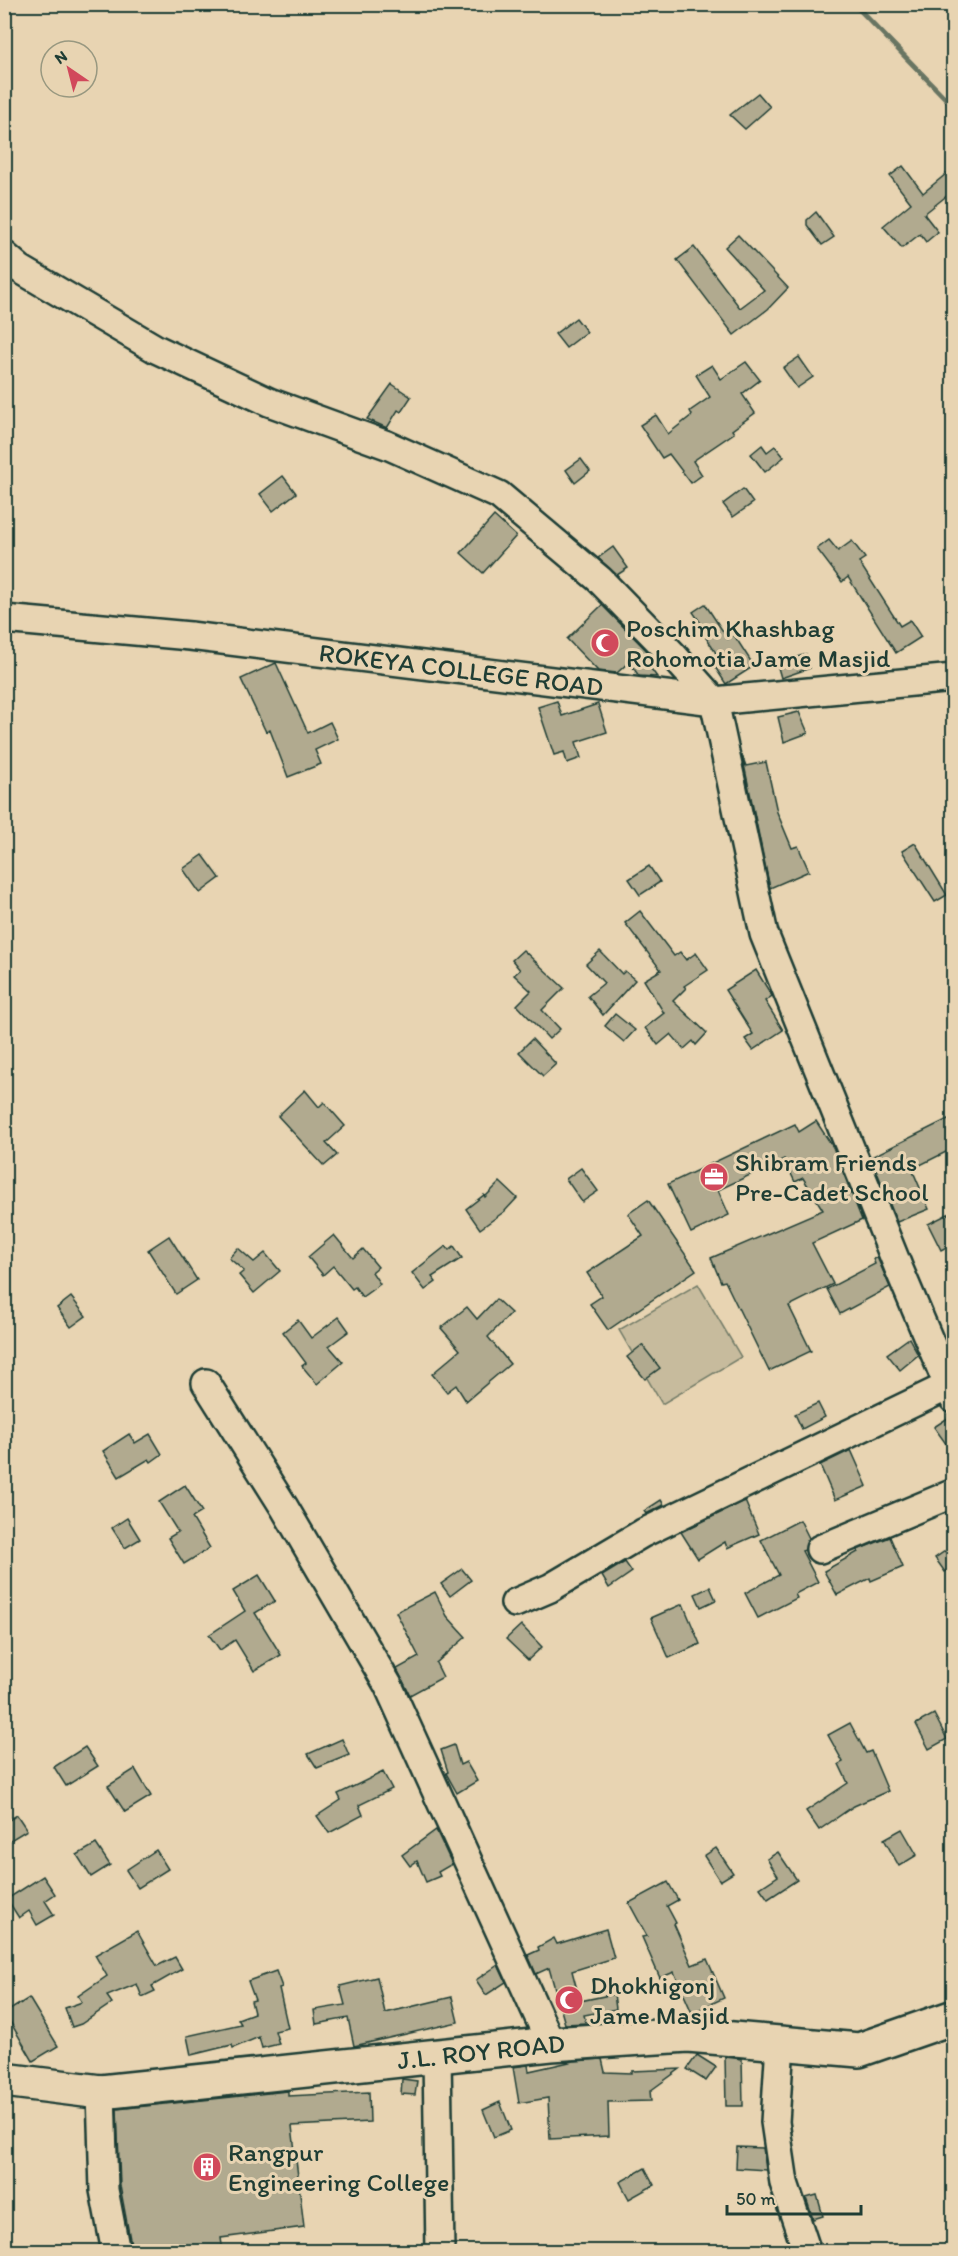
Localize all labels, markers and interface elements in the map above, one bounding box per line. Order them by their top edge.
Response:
north arrow [39,39,99,99]
text: N [51,46,71,68]
place label: Poschim Khashbag Rohomotia Jame Masjid [626,612,891,674]
mosque icon: Poschim Khashbag Rohomotia Jame Masjid [589,627,621,659]
street label: ROKEYA COLLEGE ROAD [317,636,605,703]
place label: Shibram Friends Pre-Cadet School [735,1146,929,1208]
office icon: Shibram Friends Pre-Cadet School [698,1161,730,1193]
place label: Dhokhigonj Jame Masjid [590,1969,730,2031]
mosque icon: Dhokhigonj Jame Masjid [553,1984,585,2016]
street label: J.L. ROY ROAD [396,2027,566,2076]
place label: Rangpur Engineering College [228,2136,449,2198]
building icon: Rangpur Engineering College [191,2151,223,2183]
scale bar [727,2178,860,2216]
text: 50 m [736,2188,776,2210]

